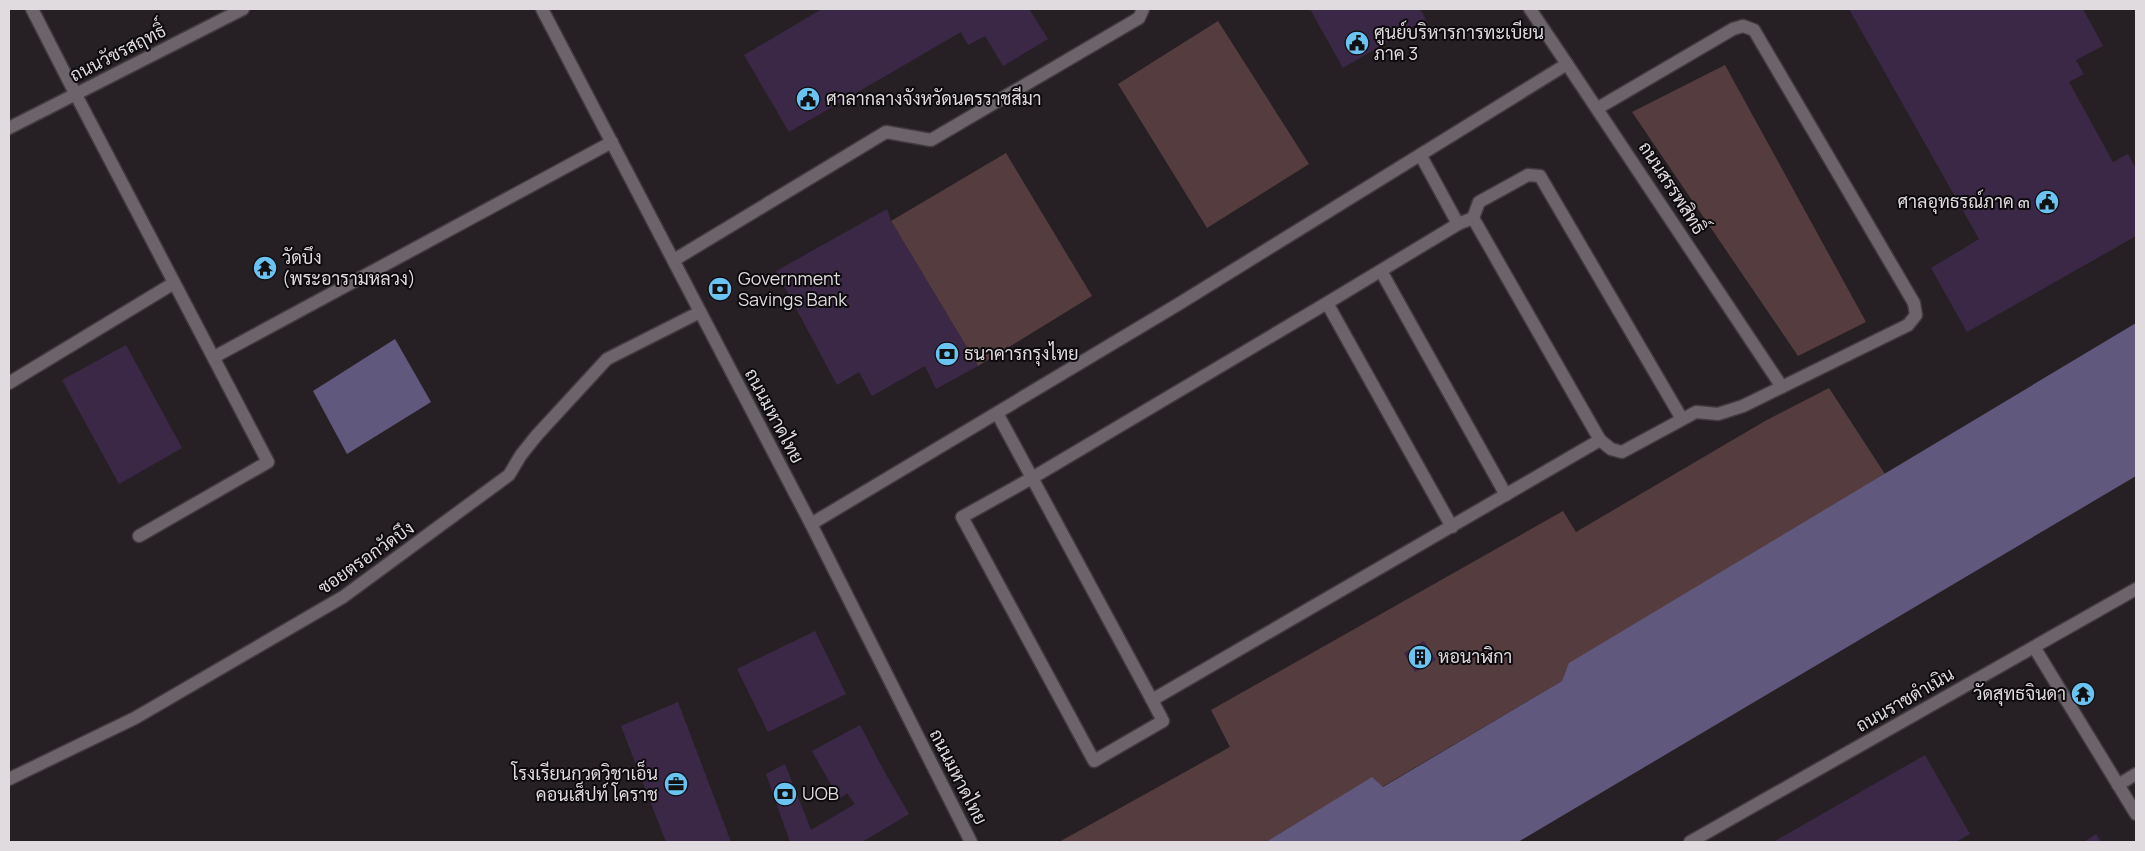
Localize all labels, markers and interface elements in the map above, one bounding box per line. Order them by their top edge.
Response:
street label: ถนนวัชรสฤทธิ์ [64,15,170,87]
place label: ศูนย์บริหารการทะเบียน ภาค 3 [1374,20,1544,65]
public building icon: ศูนย์บริหารการทะเบียน ภาค 3 [1344,30,1370,56]
public building icon: ศาลากลางจังหวัดนครราชสีมา [795,86,821,112]
place label: ศาลากลางจังหวัดนครราชสีมา [826,86,1042,110]
street label: ถนนสรรพสิทธิ์ [1634,135,1715,239]
place label: ศาลอุทธรณ์ภาค ๓ [1897,189,2030,214]
public building icon: ศาลอุทธรณ์ภาค ๓ [2034,189,2060,215]
place label: วัดบึง (พระอารามหลวง) [282,245,416,290]
temple icon: วัดบึง (พระอารามหลวง) [252,255,278,281]
place label: Government Savings Bank [738,266,848,311]
bank icon: Government Savings Bank [707,276,733,302]
bank icon: ธนาคารกรุงไทย [934,341,960,367]
place label: ธนาคารกรุงไทย [964,341,1079,366]
street label: ถนนมหาดไทย [740,364,810,467]
street label: ซอยตรอกวัดบึง [313,515,418,599]
building icon: หอนาฬิกา [1407,644,1433,670]
place label: หอนาฬิกา [1438,644,1512,668]
street label: ถนนราชดำเนิน [1851,661,1958,737]
place label: วัดสุทธจินดา [1973,681,2066,706]
temple icon: วัดสุทธจินดา [2070,681,2096,707]
street label: ถนนมหาดไทย [924,725,993,829]
place label: โรงเรียนกวดวิชาเอ็น คอนเส็ปท์ โคราช [511,760,658,806]
office icon: โรงเรียนกวดวิชาเอ็น คอนเส็ปท์ โคราช [663,771,689,797]
bank icon: UOB [772,781,798,807]
place label: UOB [802,781,839,805]

